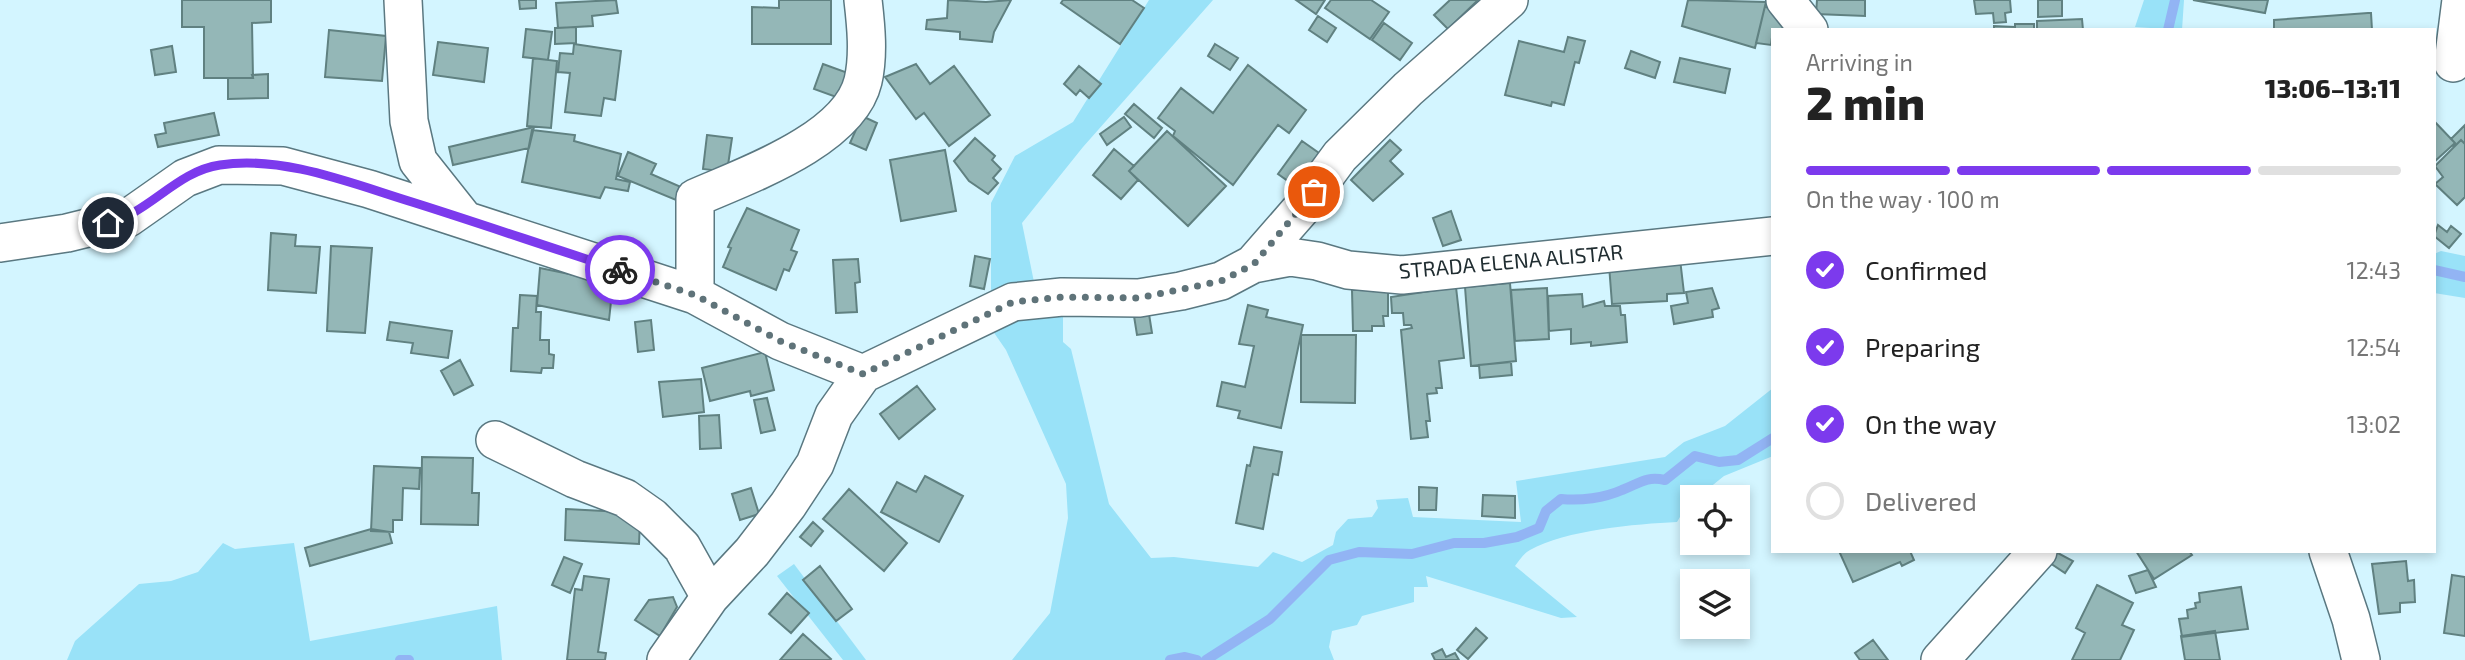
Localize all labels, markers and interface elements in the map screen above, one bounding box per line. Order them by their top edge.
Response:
text: Arriving in [1806,48,1913,76]
text: 13:06–13:11 [2265,72,2401,103]
text: 2 min [1806,74,1925,129]
pin [1284,162,1344,222]
icon: bag [1295,173,1333,211]
text: On the way · 100 m [1806,185,2000,213]
pin [78,193,138,253]
icon: home [89,204,127,242]
courier [585,235,655,305]
street label: STRADA ELENA ALISTAR [1398,238,1624,283]
icon: bike [601,251,639,289]
icon: check [1806,251,1844,289]
text: Confirmed [1865,254,1988,285]
text: 12:43 [2347,256,2401,284]
icon: check [1806,328,1844,366]
text: Preparing [1865,331,1980,362]
text: 12:54 [2347,333,2401,361]
icon: check [1806,405,1844,443]
text: On the way [1865,408,1996,439]
text: 13:02 [2347,410,2401,438]
map controls [1680,485,1750,639]
button: locate [1680,485,1750,555]
text: Delivered [1865,485,1977,516]
button: layers [1680,569,1750,639]

